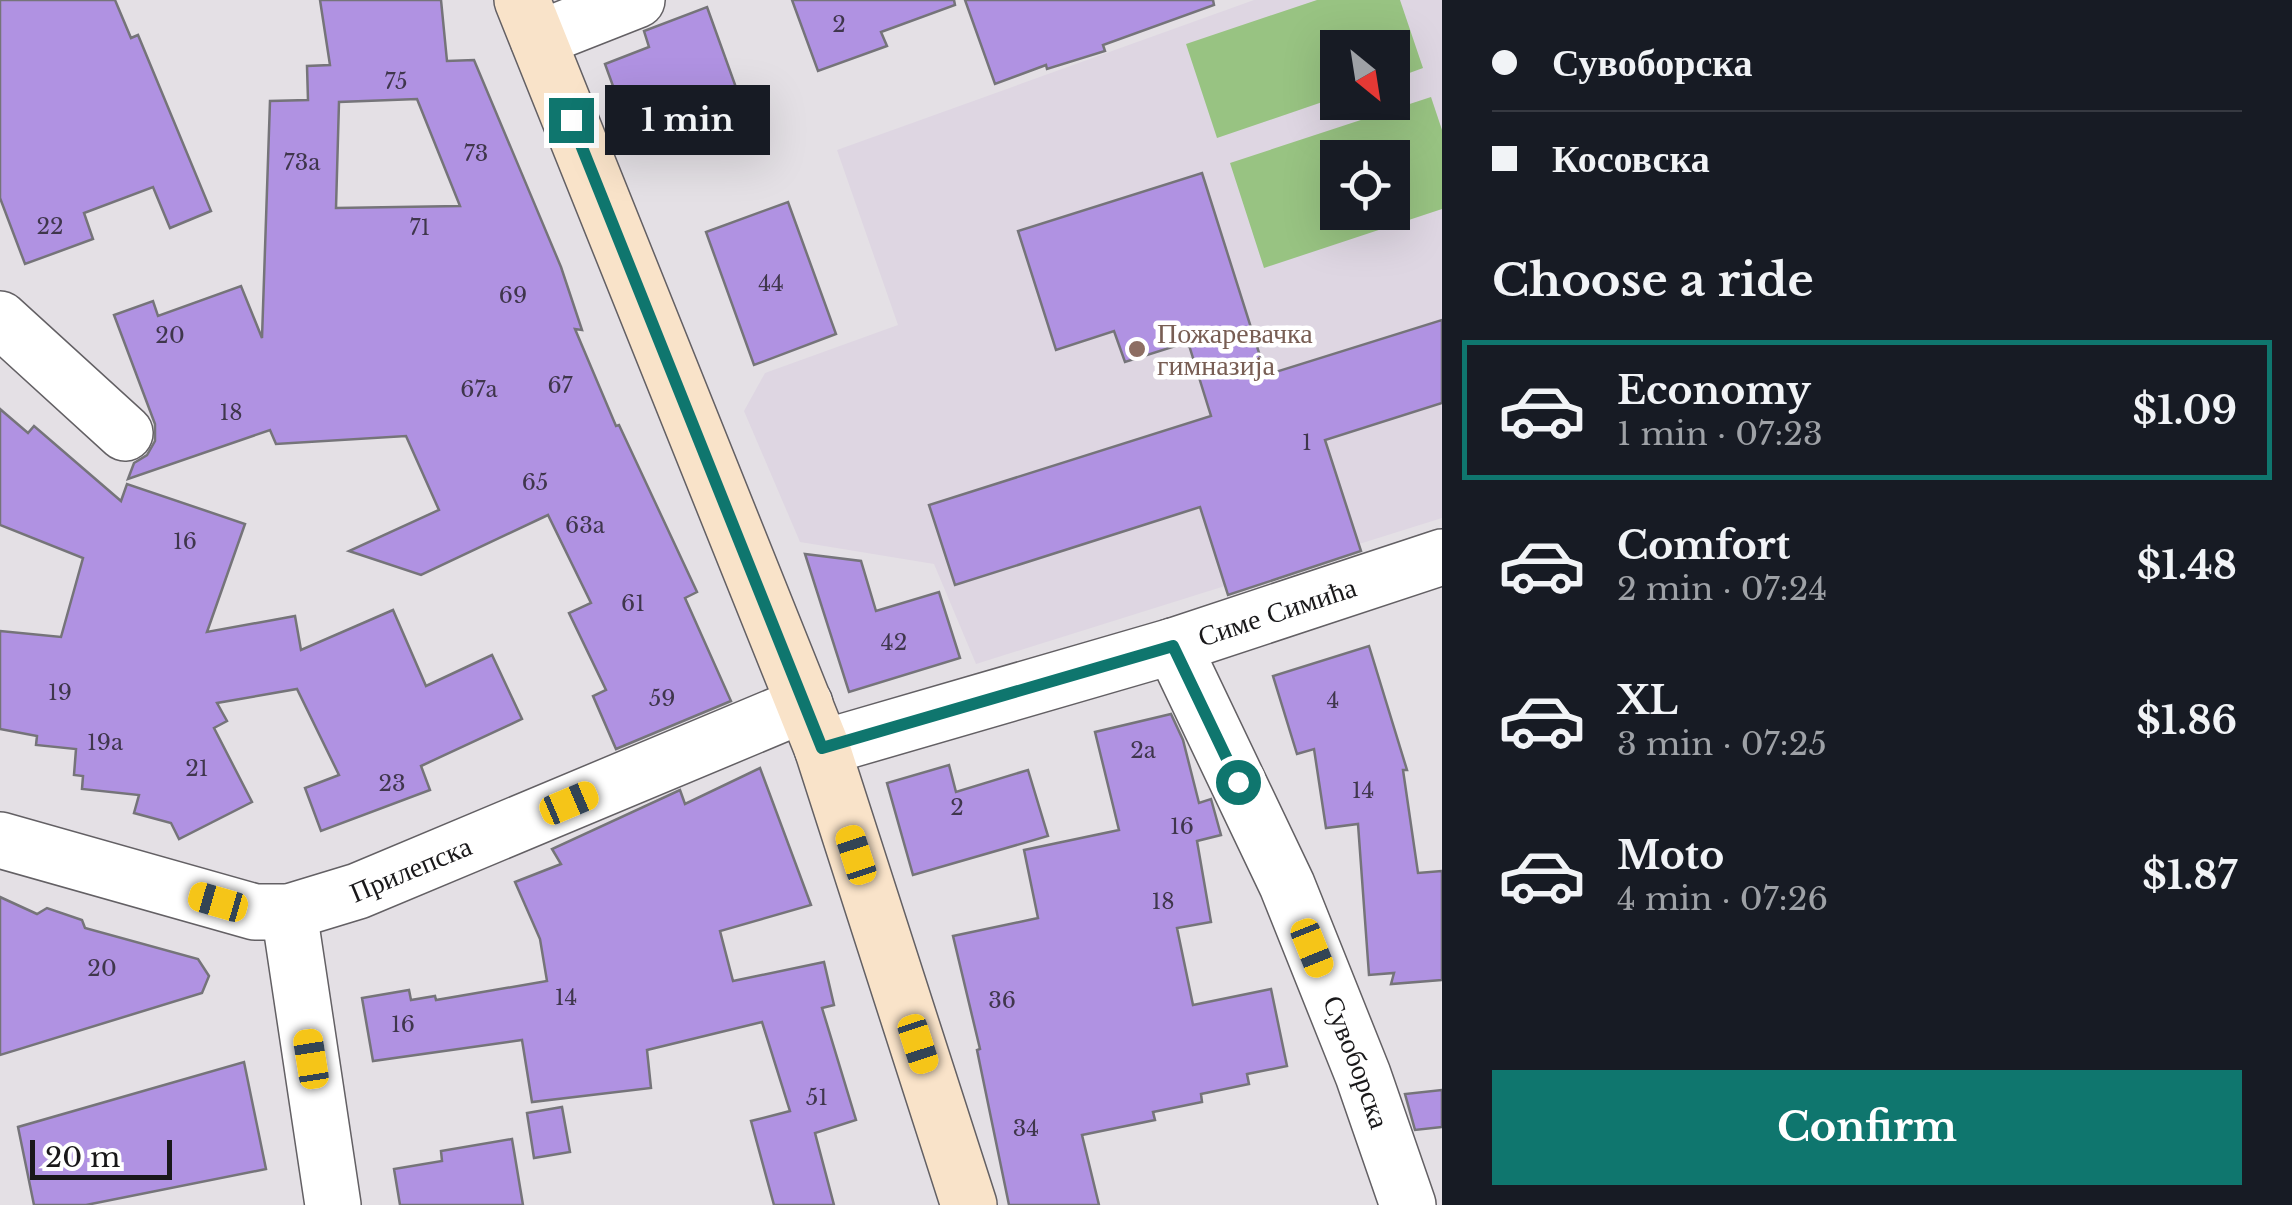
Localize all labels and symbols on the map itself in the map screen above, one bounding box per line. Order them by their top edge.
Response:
house number: 2 [832,11,846,38]
north arrow [1320,30,1410,120]
house number: 75 [384,68,408,95]
callout: 1 min [606,85,771,155]
route end [549,98,594,143]
house number: 73 [464,140,488,167]
house number: 73a [284,149,321,176]
house number: 22 [36,213,64,240]
house number: 71 [410,214,430,241]
house number: 44 [758,270,784,297]
house number: 69 [499,282,527,309]
place label: Пожаревачка гимназија [1157,316,1313,383]
house number: 20 [155,322,185,349]
marker: Пожаревачка гимназија [1126,338,1148,360]
house number: 67 [547,372,574,399]
house number: 67a [460,376,498,403]
house number: 18 [219,399,243,426]
house number: 1 [1302,429,1312,456]
house number: 65 [522,469,548,496]
house number: 63a [565,512,606,539]
house number: 16 [173,528,197,555]
street label: Симе Симића [1193,569,1361,655]
house number: 61 [621,590,645,617]
house number: 42 [881,629,907,656]
house number: 19 [48,679,72,706]
house number: 59 [649,685,675,712]
house number: 4 [1327,687,1339,714]
house number: 19a [87,729,124,756]
house number: 2a [1130,737,1157,764]
house number: 21 [185,755,209,782]
route start [1216,760,1261,805]
house number: 23 [378,770,406,797]
car [536,777,602,829]
house number: 14 [1352,777,1374,804]
house number: 2 [950,794,964,821]
house number: 16 [1170,813,1194,840]
car [832,822,880,888]
street label: Прилепска [345,828,477,910]
car [185,879,251,925]
house number: 18 [1151,888,1175,915]
car [1287,915,1337,981]
house number: 20 [87,955,117,982]
house number: 14 [555,984,577,1011]
house number: 36 [988,987,1016,1014]
street label: Сувоборска [1315,991,1397,1134]
house number: 16 [391,1011,415,1038]
car [894,1011,942,1077]
car [291,1027,331,1091]
house number: 51 [806,1084,828,1111]
house number: 34 [1013,1115,1039,1142]
scale bar [30,1135,172,1180]

